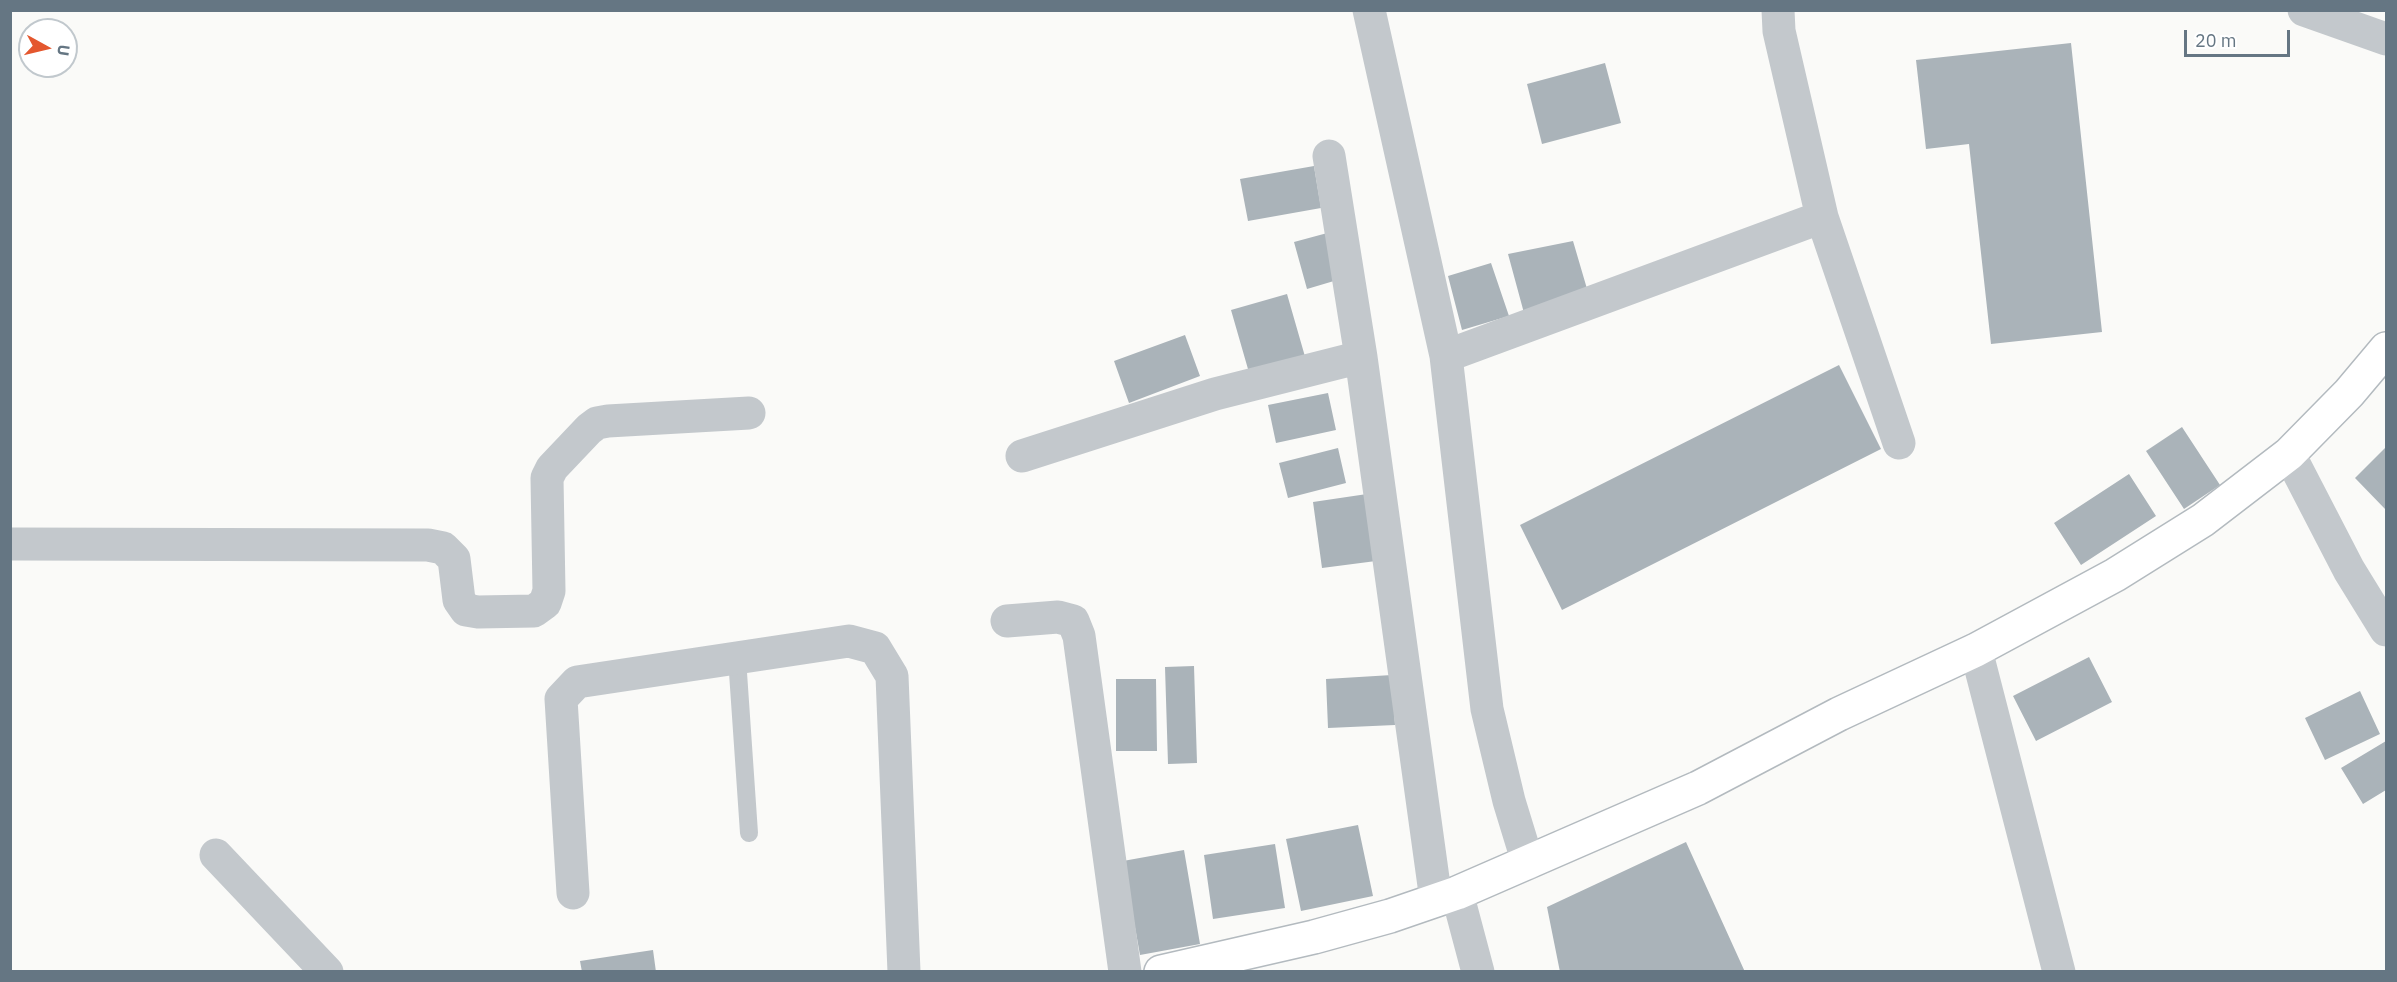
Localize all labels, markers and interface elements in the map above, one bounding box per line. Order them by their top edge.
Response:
north arrow [18,18,78,78]
scale bar [2187,18,2294,56]
text: 20 m [2195,29,2237,52]
text: U [53,43,75,57]

